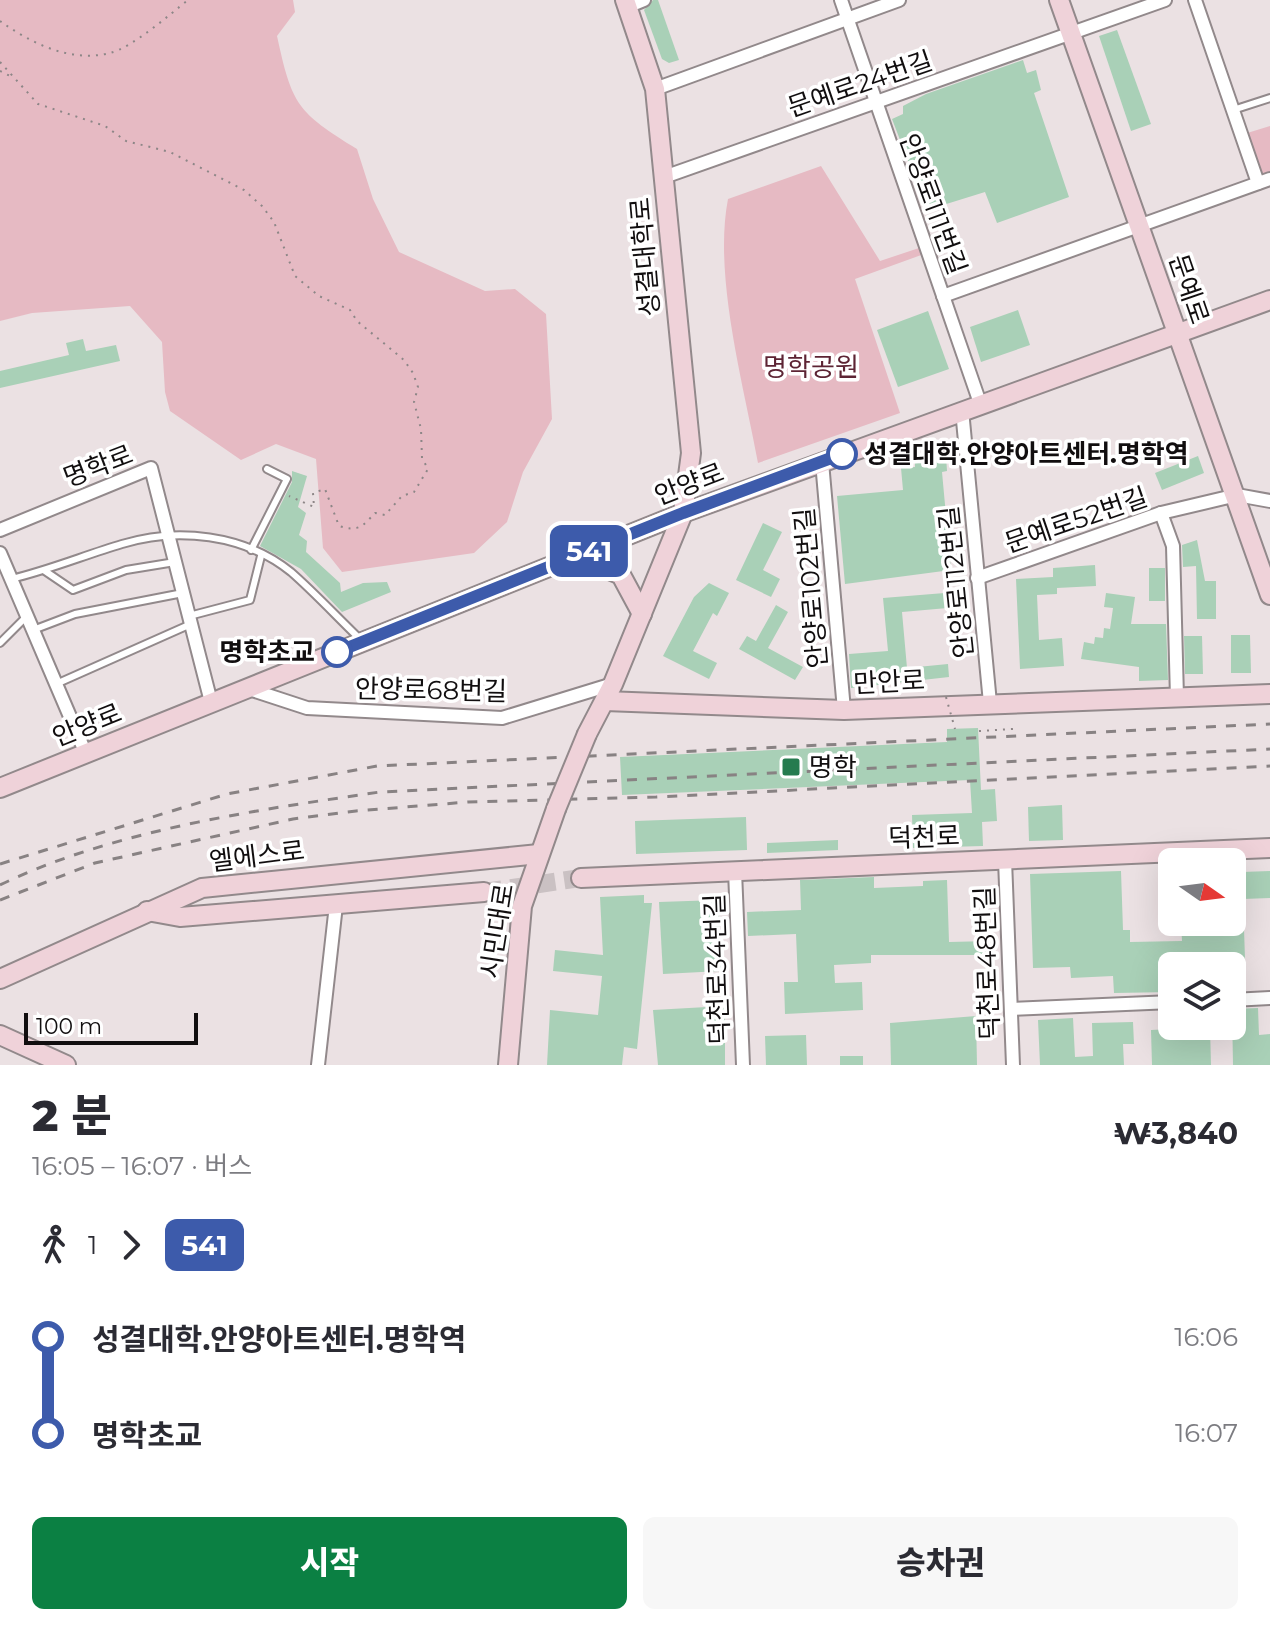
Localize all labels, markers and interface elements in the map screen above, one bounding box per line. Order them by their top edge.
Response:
street label: 문예로24번길 [783,44,937,124]
street label: 안양로111번길 [893,129,973,279]
street label: 성결대학로 [624,196,666,318]
street label: 문예로 [1162,250,1216,328]
park label: 명학공원 [763,351,859,383]
street label: 명학로 [59,438,137,494]
place label: 성결대학.안양아트센터.명학역 [864,438,1189,470]
marker: 성결대학.안양아트센터.명학역 [827,439,857,469]
street label: 안양로 [650,456,728,512]
street label: 문예로52번길 [1000,481,1152,559]
street label: 안양로112번길 [932,504,980,660]
street label: 안양로102번길 [788,506,834,670]
line badge: 541 [543,525,635,577]
text: 541 [566,534,612,568]
place label: 명학초교 [219,636,315,668]
marker: 명학초교 [322,637,352,667]
street label: 만안로 [852,664,926,700]
street label: 안양로68번길 [355,673,507,707]
street label: 안양로 [48,697,126,753]
place label: 명학 [809,751,857,783]
marker: 명학 [780,756,802,778]
street label: 덕천로 [888,820,960,854]
street label: 엘에스로 [208,834,306,878]
north arrow [1158,848,1246,936]
map controls [1158,848,1246,1040]
street label: 시민대로 [474,881,520,981]
street label: 덕천로48번길 [968,886,1006,1040]
street label: 덕천로34번길 [698,893,736,1045]
button: layers [1158,952,1246,1040]
scale bar [24,1009,198,1045]
text: 100 m [36,1013,102,1040]
text: 2 분 [32,1088,112,1142]
text: ₩3,840 [1114,1115,1238,1152]
text: 16:05 – 16:07 · 버스 [32,1150,252,1182]
icon: walk [32,1223,76,1267]
icon: forward [109,1223,153,1267]
text: 541 [181,1228,228,1262]
text: 1 [88,1229,97,1261]
text: 성결대학.안양아트센터.명학역 [92,1321,467,1358]
text: 16:06 [1174,1321,1238,1353]
text: 명학초교 [92,1417,202,1454]
text: 16:07 [1175,1417,1238,1449]
button: 시작 [32,1517,627,1609]
button: 승차권 [643,1517,1238,1609]

